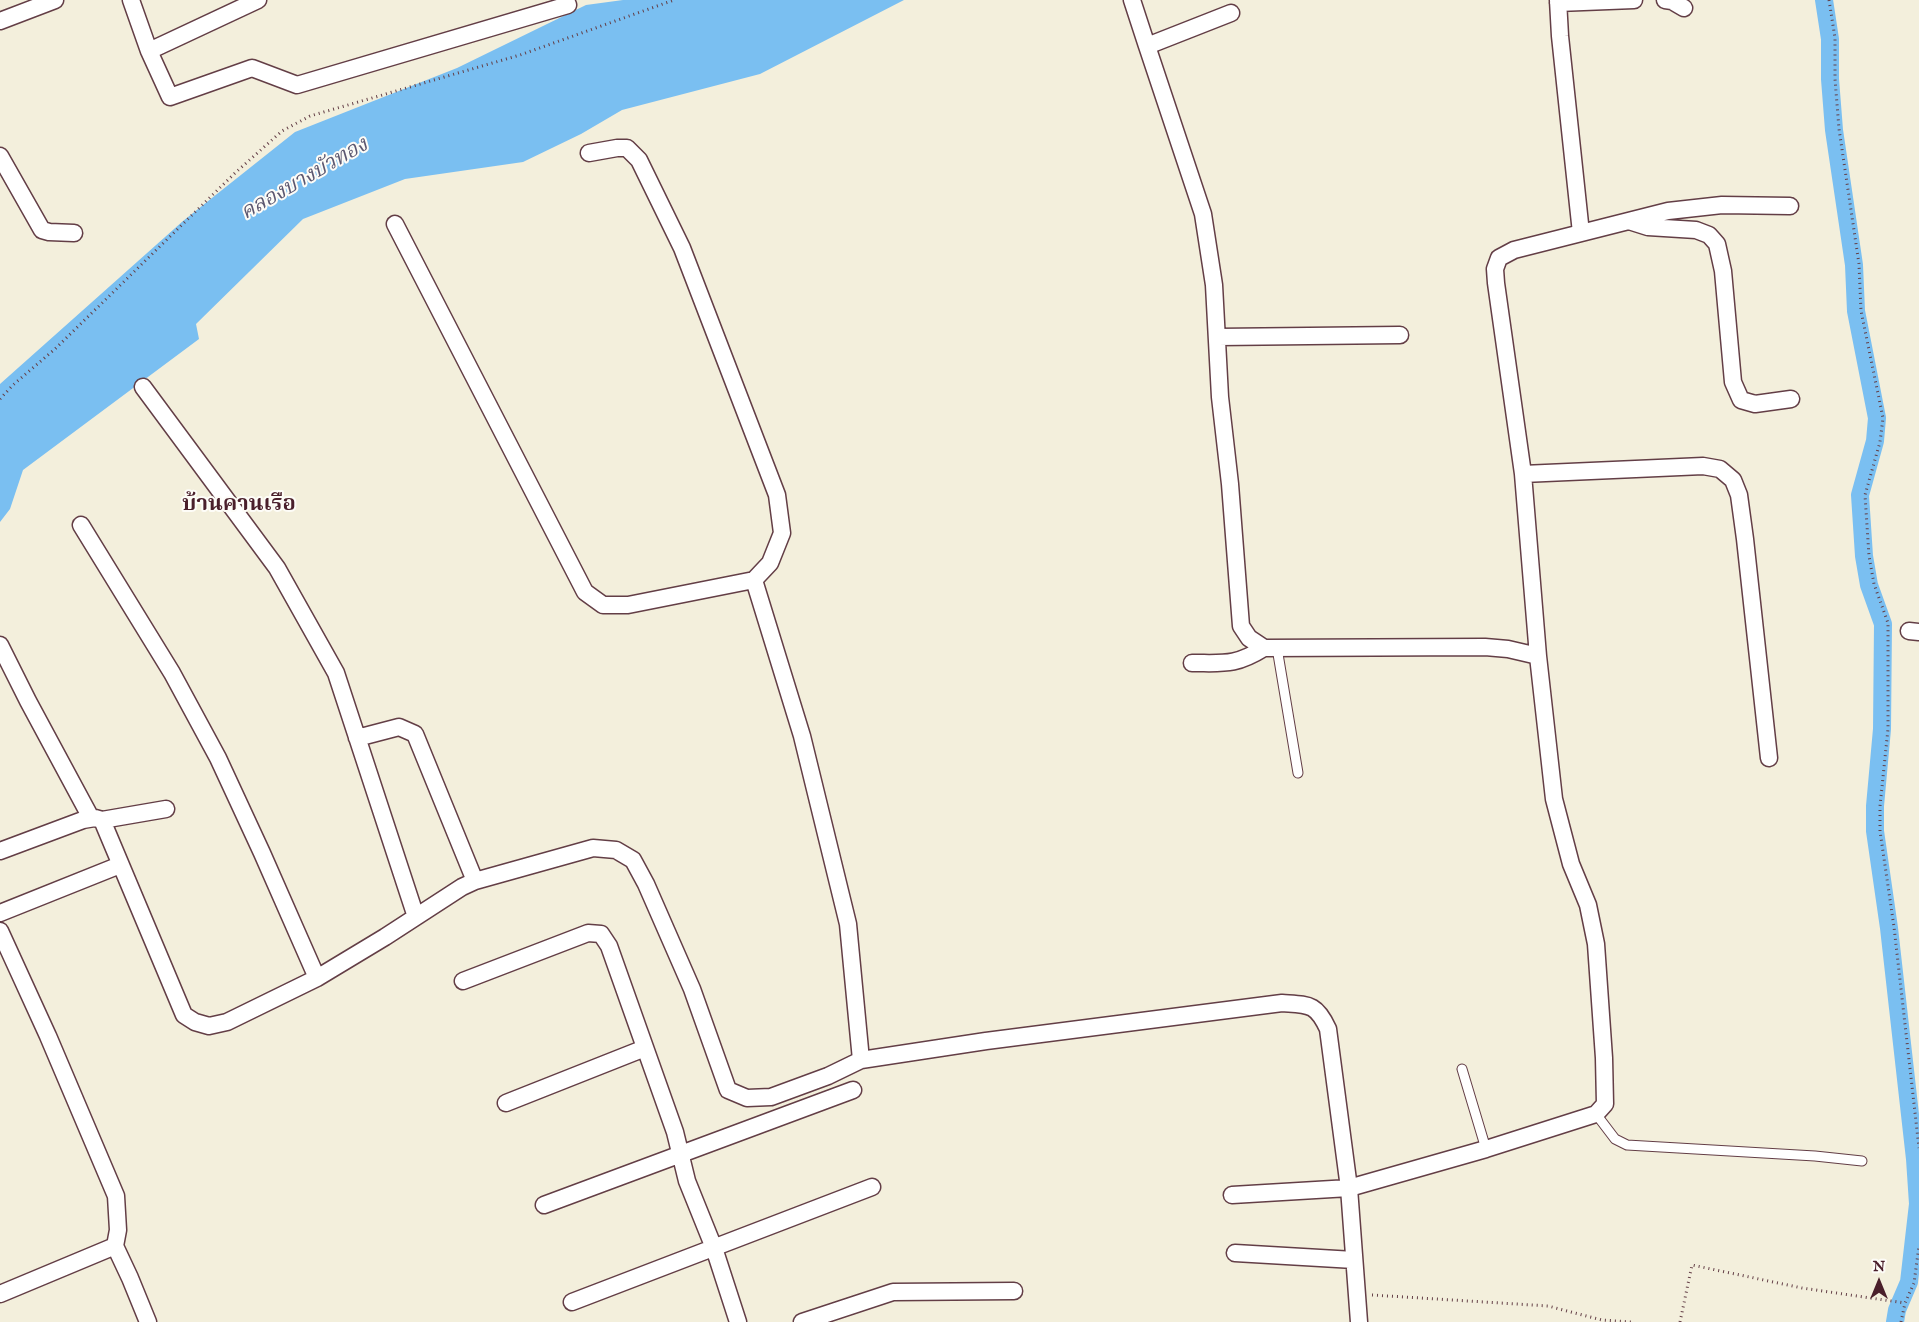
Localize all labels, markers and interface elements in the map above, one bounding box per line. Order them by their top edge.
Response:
water label: คลองบางบัวทอง [237,133,373,227]
district label: บ้านคานเรือ [182,492,296,518]
north arrow [1854,1257,1904,1307]
text: N [1873,1258,1885,1276]

